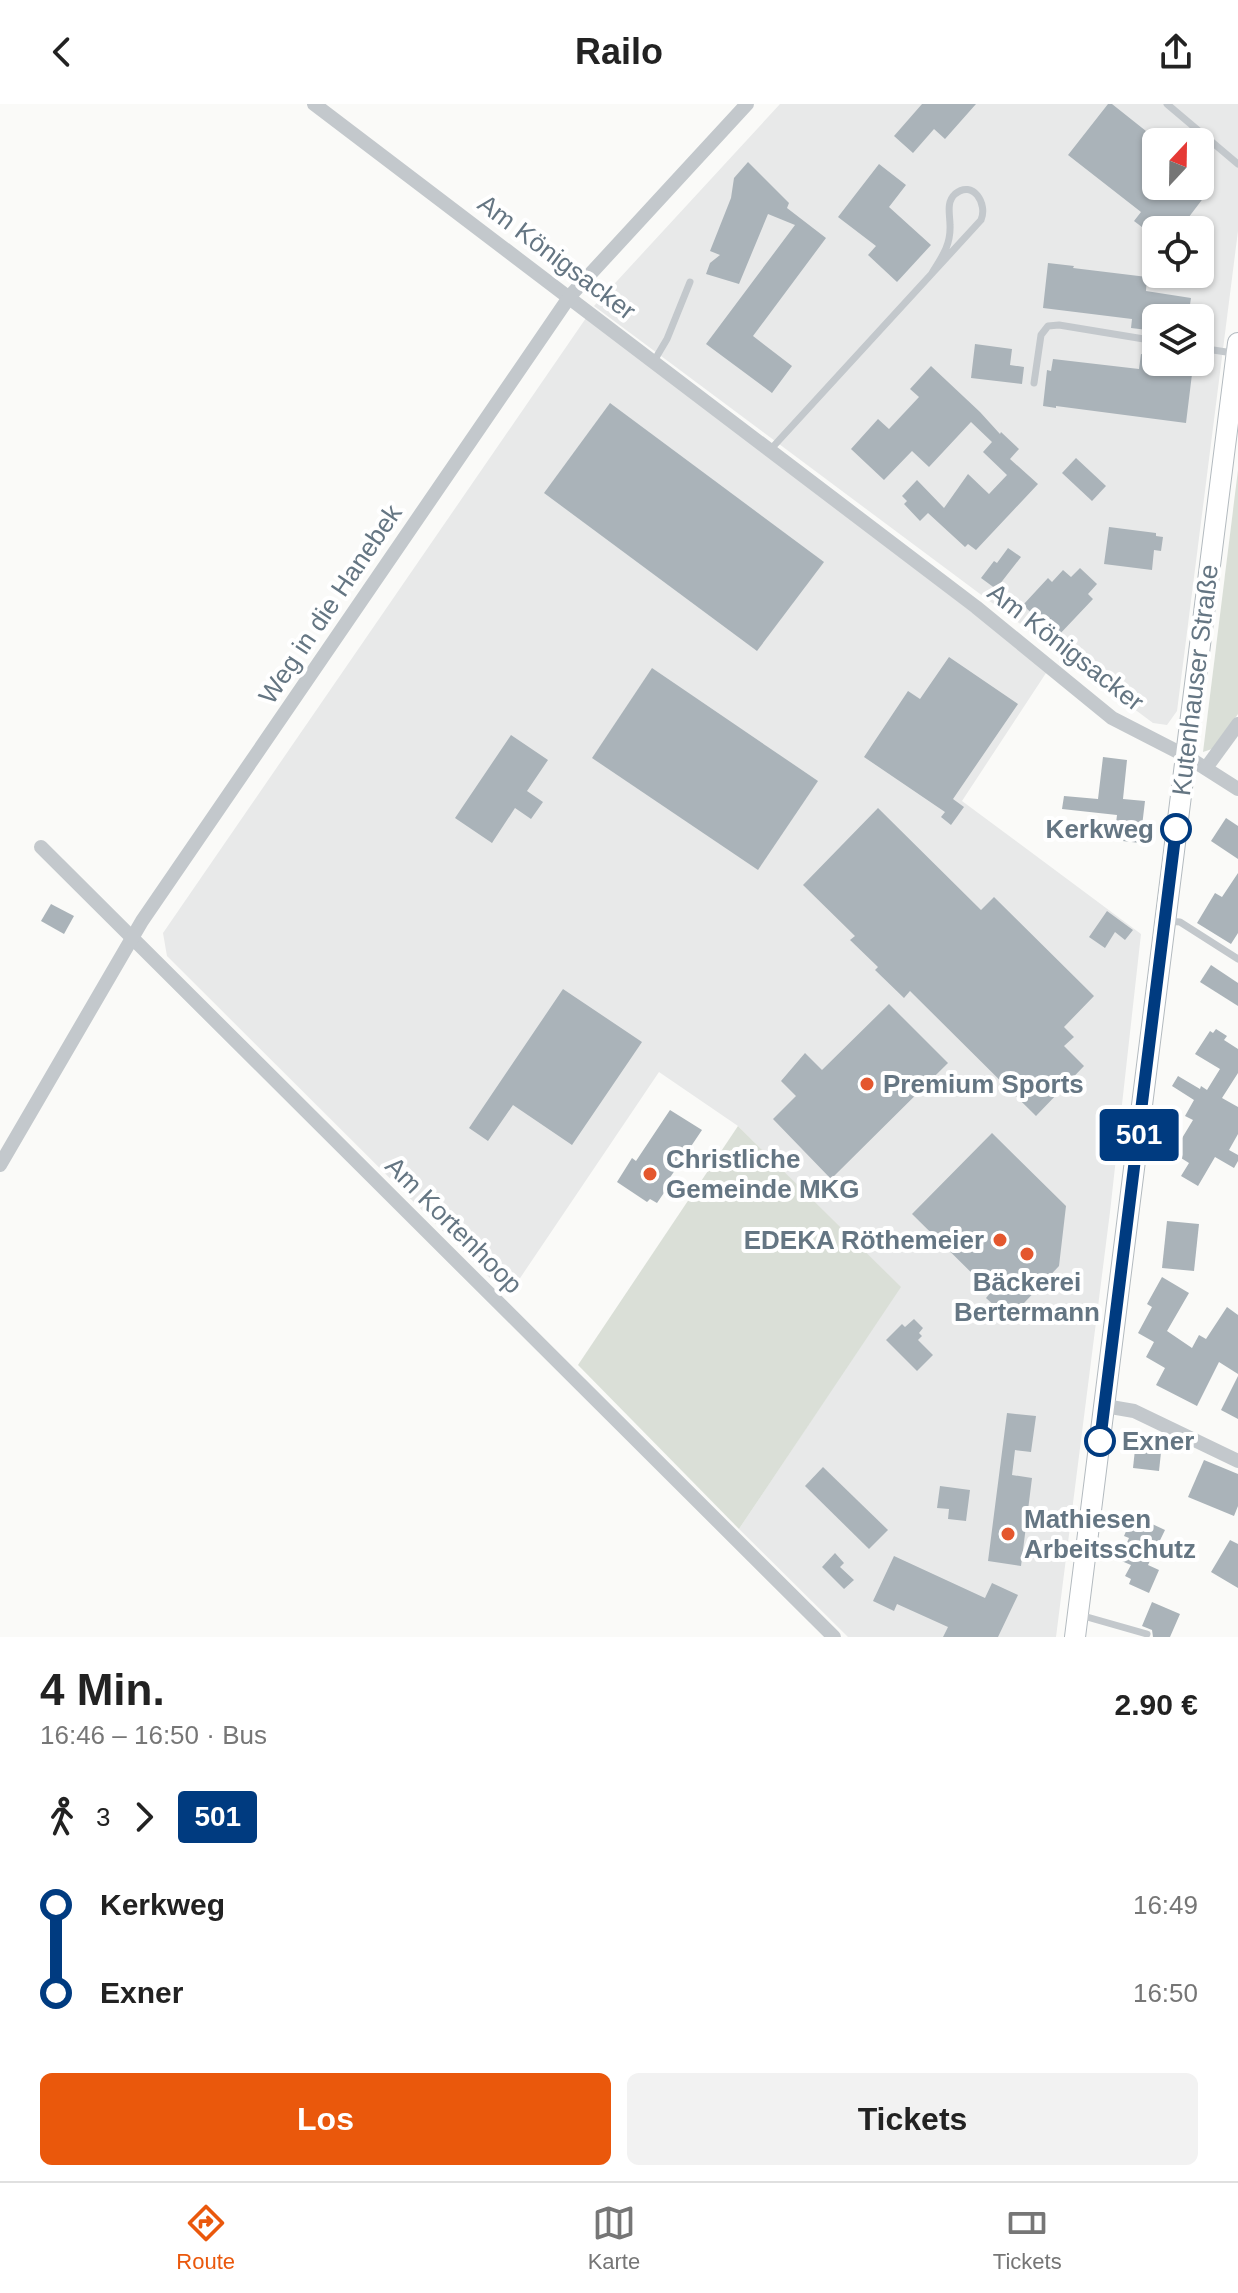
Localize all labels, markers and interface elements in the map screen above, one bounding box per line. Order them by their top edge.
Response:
icon: back [40,30,84,74]
icon: share [1154,30,1198,74]
text: Railo [575,31,663,72]
north arrow [1142,128,1214,200]
map controls [1142,128,1214,376]
street label: Am Königsacker [472,188,642,326]
button: locate [1142,216,1214,288]
button: layers [1142,304,1214,376]
street label: Weg in die Hanebek [252,498,408,709]
street label: Kutenhauser Straße [1166,563,1224,797]
street label: Am Königsacker [982,577,1150,717]
place label: Kerkweg [1046,814,1154,844]
marker: Kerkweg [1161,814,1191,844]
place label: Premium Sports [883,1069,1084,1099]
marker: Premium Sports [858,1075,876,1093]
line badge: 501 [1093,1109,1185,1161]
text: 501 [1116,1119,1162,1150]
place label: Christliche Gemeinde MKG [666,1144,860,1204]
street label: Am Kortenhoop [380,1151,528,1299]
marker: Christliche Gemeinde MKG [641,1165,659,1183]
place label: EDEKA Röthemeier [744,1225,984,1255]
marker: EDEKA Röthemeier [991,1231,1009,1249]
marker: Bäckerei Bertermann [1018,1245,1036,1263]
place label: Bäckerei Bertermann [954,1267,1100,1327]
marker: Exner [1085,1426,1115,1456]
place label: Exner [1122,1426,1194,1456]
place label: Mathiesen Arbeitsschutz [1024,1504,1196,1564]
marker: Mathiesen Arbeitsschutz [999,1525,1017,1543]
text: 4 Min. [40,1665,165,1714]
text: 2.90 € [1115,1688,1198,1721]
text: 16:46 – 16:50 · Bus [40,1720,267,1750]
icon: walk [40,1795,84,1839]
icon: forward [122,1795,166,1839]
text: 501 [194,1801,241,1832]
text: 3 [96,1802,110,1832]
text: Kerkweg [100,1888,225,1921]
text: 16:49 [1133,1890,1198,1920]
text: Exner [100,1976,183,2009]
text: 16:50 [1133,1978,1198,2008]
button: Los [40,2073,611,2165]
button: Tickets [627,2073,1198,2165]
tab: Route [176,2201,235,2275]
tab: Karte [588,2201,640,2275]
tab: Tickets [993,2201,1062,2275]

